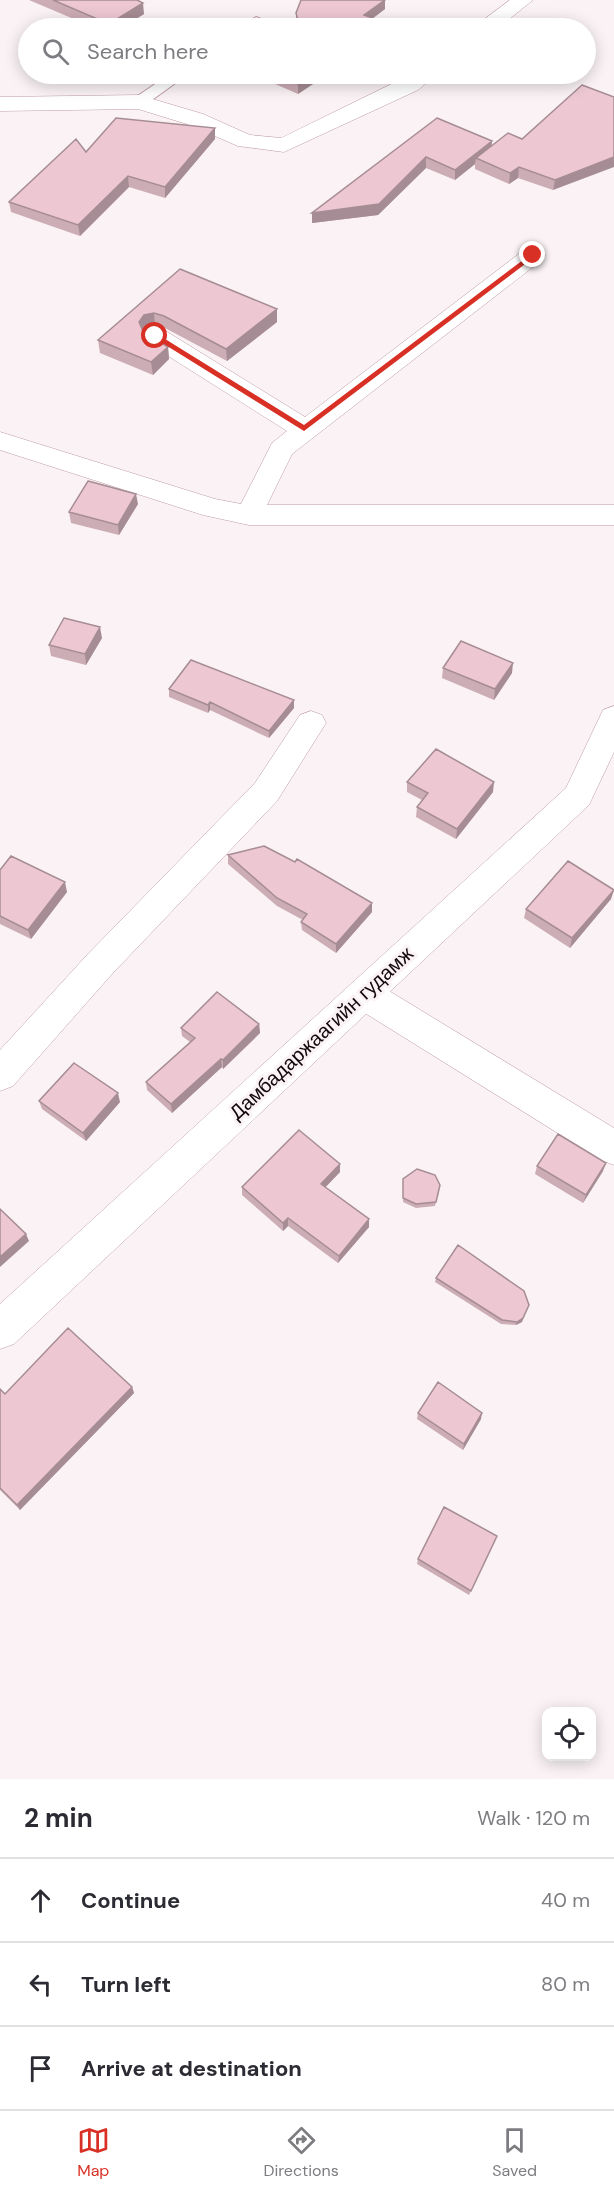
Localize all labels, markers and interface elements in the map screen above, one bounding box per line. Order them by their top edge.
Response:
search box [18,18,596,84]
icon: search [39,35,72,68]
text: Search here [87,37,208,66]
route end [519,241,545,267]
route start [141,322,167,348]
street label: Дамбадаржаагийн гудамж [223,940,419,1125]
map controls [542,1707,596,1761]
button: locate [542,1707,596,1761]
text: 2 min [24,1801,93,1835]
text: Walk · 120 m [477,1805,590,1831]
icon: ahead [24,1884,57,1917]
text: Continue [81,1886,180,1915]
text: 40 m [541,1887,590,1913]
icon: left [24,1968,57,2001]
text: Turn left [81,1970,171,1999]
text: 80 m [541,1971,590,1997]
icon: arrive [24,2052,57,2085]
text: Arrive at destination [81,2054,302,2083]
tab: Map [77,2124,110,2181]
tab: Directions [263,2124,339,2181]
tab: Saved [492,2124,537,2181]

